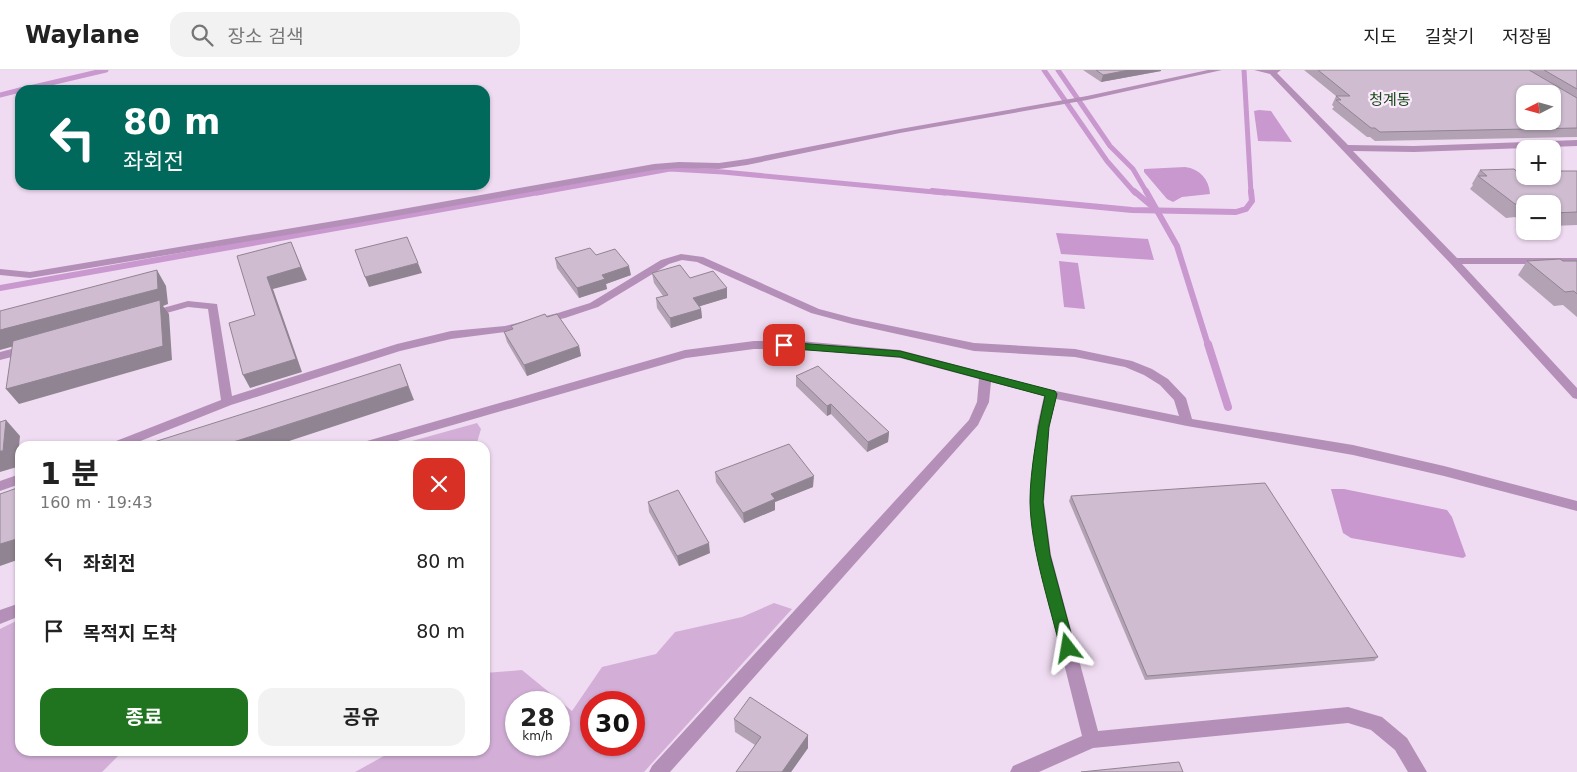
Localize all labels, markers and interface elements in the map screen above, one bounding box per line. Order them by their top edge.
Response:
search box [170,12,520,57]
text: Waylane [25,21,140,49]
icon: search [188,21,216,49]
text: 장소 검색 [228,25,303,47]
text: 지도 [1364,26,1397,47]
text: 길찾기 [1425,26,1474,47]
text: 저장됨 [1502,26,1552,47]
north arrow [1516,85,1561,130]
map controls [1516,85,1561,240]
district label: 청계동 [1369,91,1411,109]
text: 80 m [123,102,220,142]
icon: left [40,105,105,170]
button: + [1516,140,1561,185]
text: 좌회전 [123,149,184,174]
button: − [1516,195,1561,240]
pin [763,324,805,366]
icon: arrive [770,331,798,359]
text: 1 분 [40,456,99,491]
button: close [413,458,465,510]
text: 160 m · 19:43 [40,493,153,512]
icon: left [40,547,68,575]
text: 80 m [416,550,465,572]
text: 좌회전 [83,552,135,574]
icon: arrive [40,617,68,645]
text: 80 m [416,620,465,642]
position arrow [1041,621,1093,673]
text: 목적지 도착 [83,622,177,644]
button: 종료 [40,688,248,746]
button: 공유 [258,688,465,746]
speed limit sign: 30 [580,691,645,756]
text: 28 [520,703,555,732]
text: km/h [522,729,553,743]

